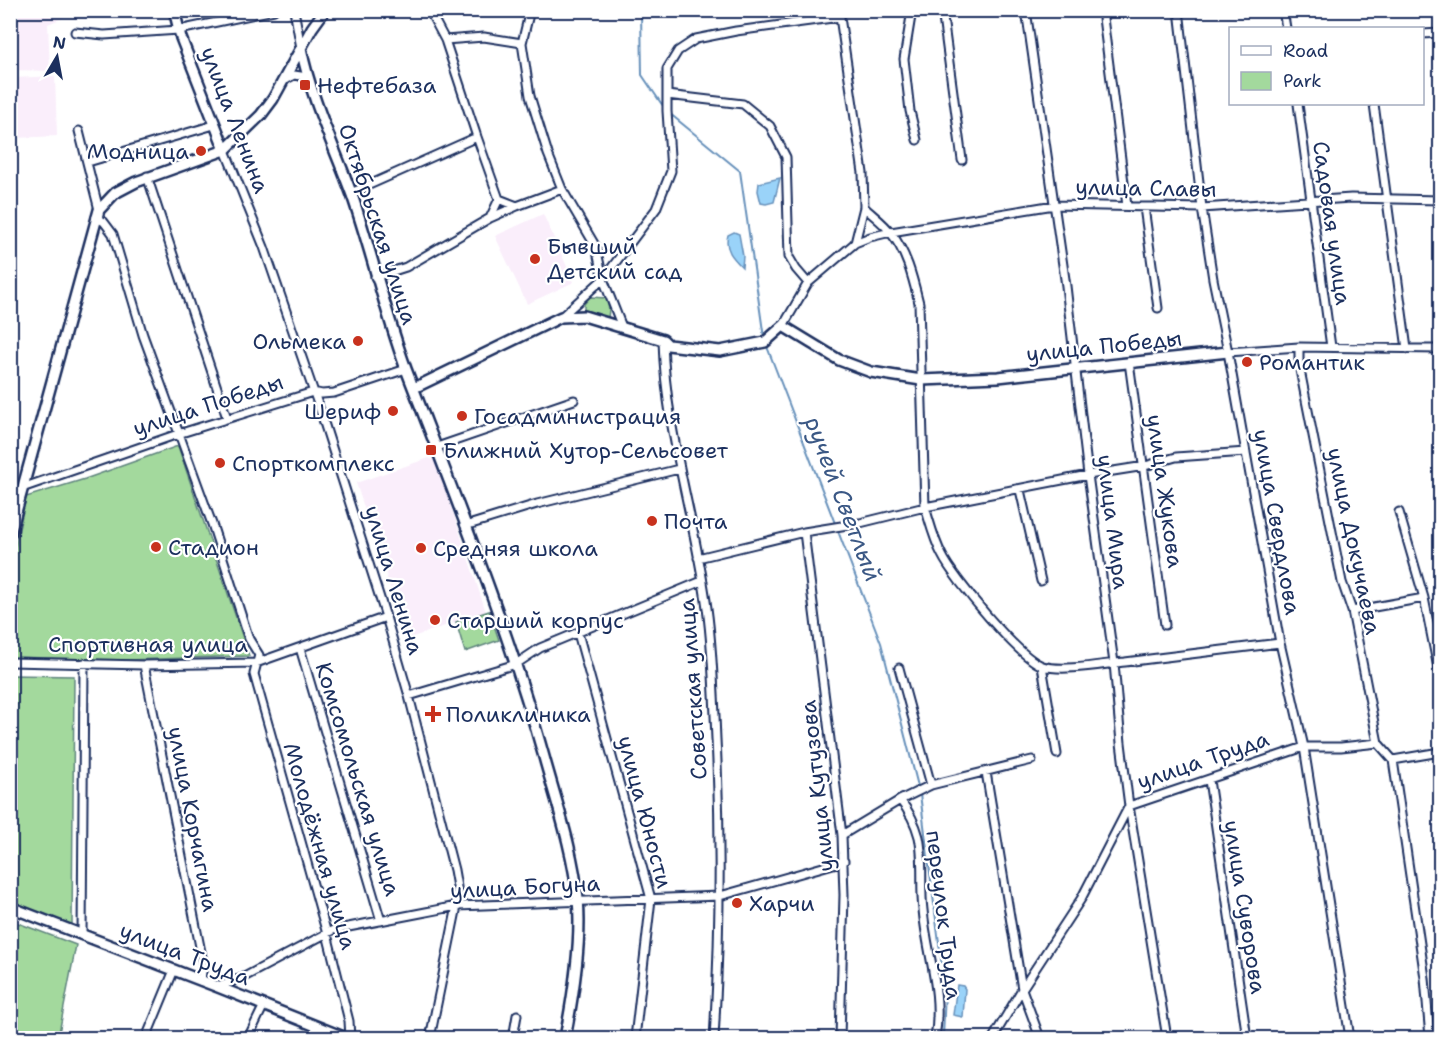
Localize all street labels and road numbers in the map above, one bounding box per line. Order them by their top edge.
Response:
street label: улица Ленина [194,43,276,198]
street label: Октябрьская улица [332,120,424,328]
street label: Садовая улица [1306,139,1358,307]
street label: улица Славы [1075,172,1217,204]
street label: улица Победы [1025,323,1183,369]
street label: улица Победы [129,367,287,443]
street label: улица Жукова [1140,412,1190,570]
street label: улица Свердлова [1246,427,1308,617]
street label: улица Докучаева [1320,445,1388,637]
street label: улица Мира [1090,453,1136,591]
street label: улица Ленина [358,502,431,658]
street label: Советская улица [672,597,714,781]
street label: Спортивная улица [48,630,248,659]
street label: Комсомольская улица [309,659,407,900]
street label: улица Кутузова [794,698,840,873]
street label: улица Корчагина [161,724,225,914]
street label: улица Труда [1133,724,1273,796]
street label: улица Юности [611,733,679,891]
street label: Молодёжная улица [277,739,364,953]
street label: улица Суворова [1217,818,1273,996]
street label: переулок Труда [919,829,969,1002]
street label: улица Богуна [449,869,601,905]
street label: улица Труда [116,916,255,992]

